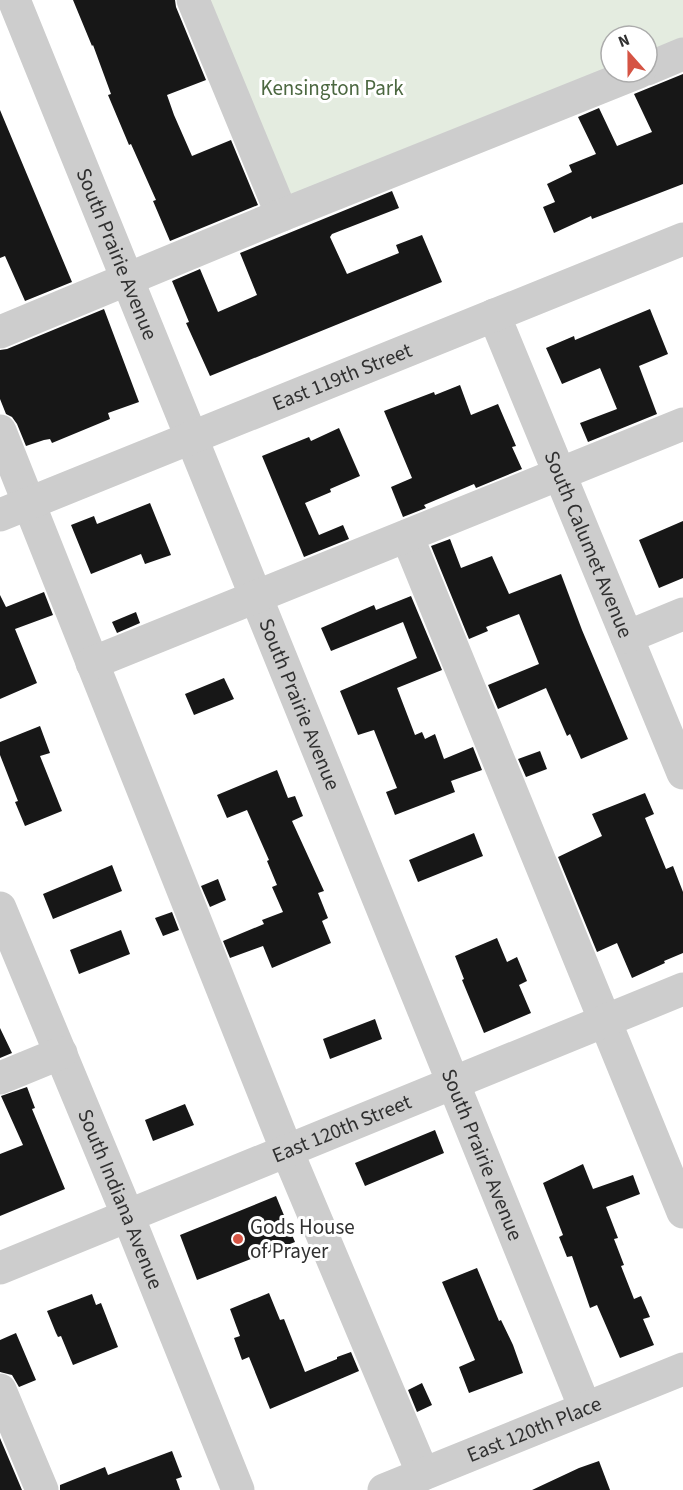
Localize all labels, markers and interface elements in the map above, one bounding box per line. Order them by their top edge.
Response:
north arrow [599,24,659,84]
text: N [615,29,633,53]
park label: Kensington Park [260,73,404,103]
street label: South Prairie Avenue [69,163,165,344]
street label: East 119th Street [268,335,416,418]
street label: South Calumet Avenue [537,446,641,642]
street label: South Prairie Avenue [251,614,348,795]
street label: South Prairie Avenue [434,1064,531,1245]
street label: East 120th Street [267,1087,416,1170]
street label: South Indiana Avenue [70,1104,171,1294]
place label: Gods House of Prayer [250,1212,355,1266]
marker: Gods House of Prayer [231,1232,245,1246]
street label: East 120th Place [462,1389,606,1470]

